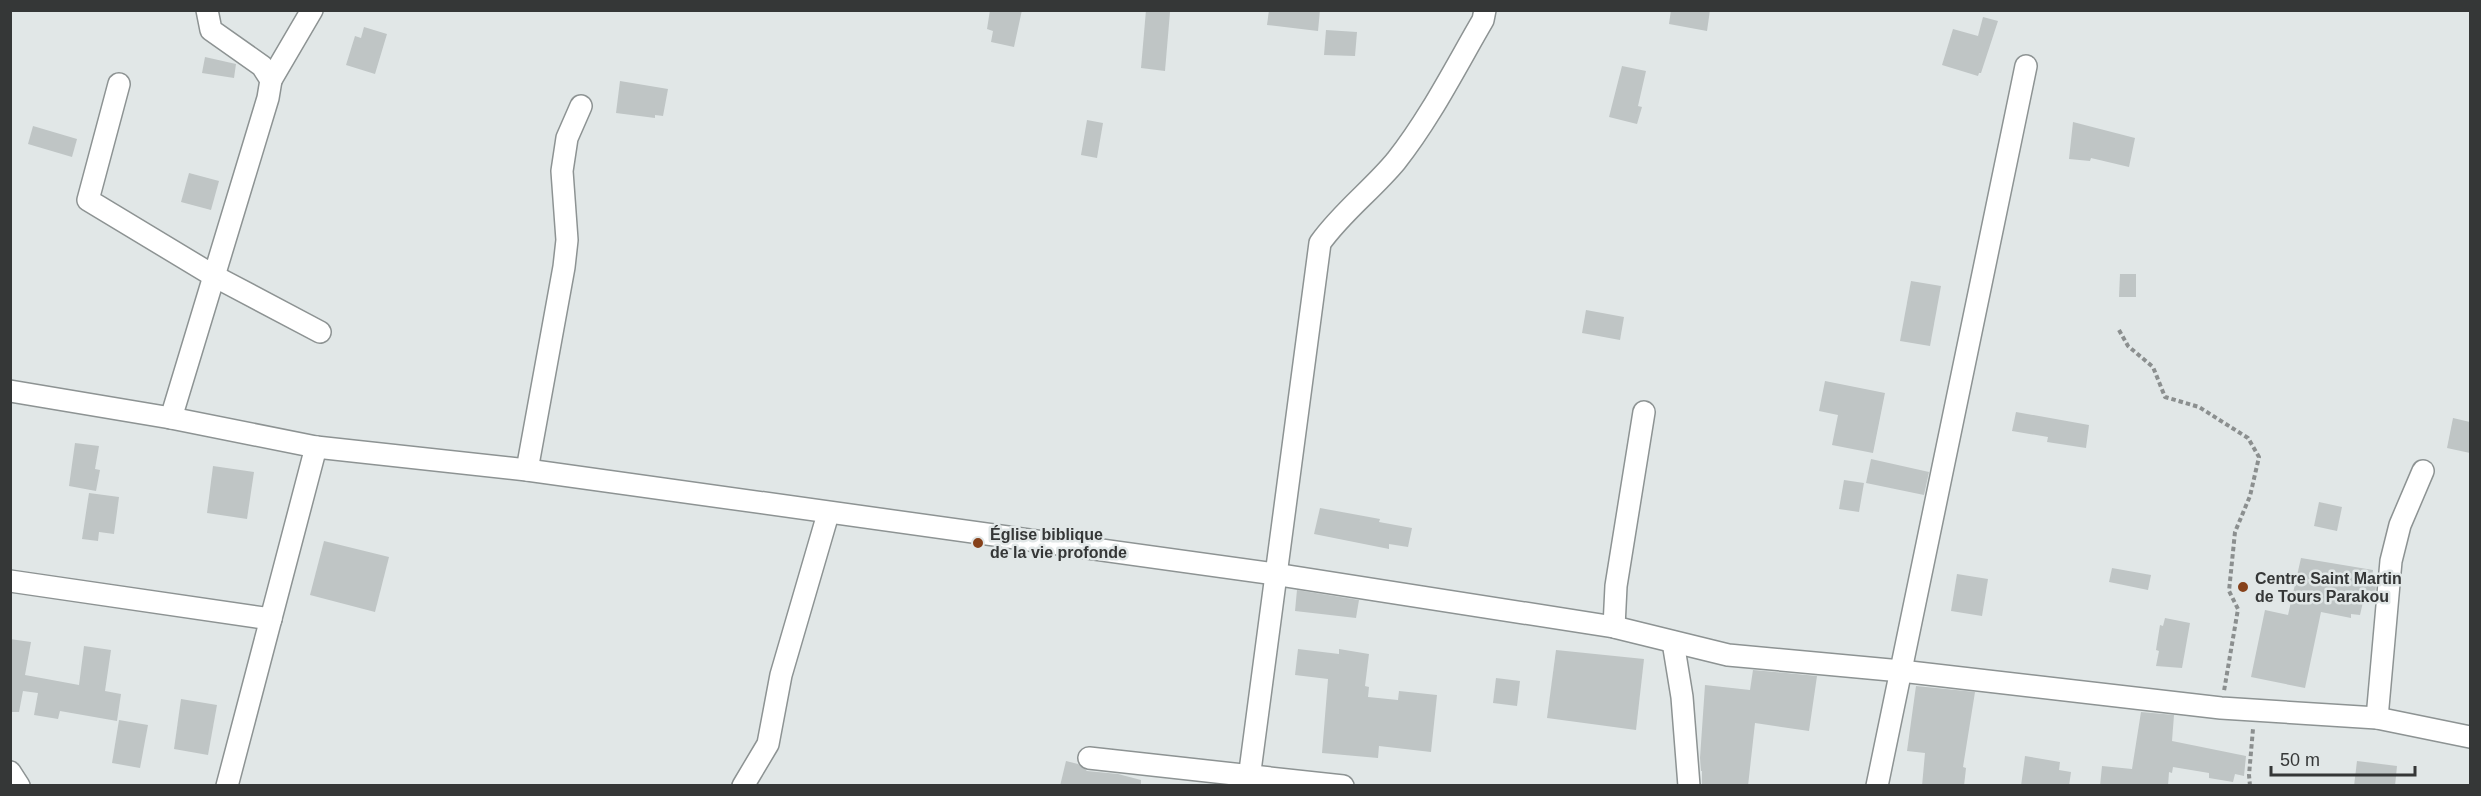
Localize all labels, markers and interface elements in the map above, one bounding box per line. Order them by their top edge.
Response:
place label: Église biblique de la vie profonde [990,525,1127,561]
marker: Église biblique de la vie profonde [971,536,985,550]
place label: Centre Saint Martin de Tours Parakou [2255,570,2402,605]
marker: Centre Saint Martin de Tours Parakou [2236,580,2250,594]
scale bar [2271,739,2415,777]
text: 50 m [2280,750,2320,770]

